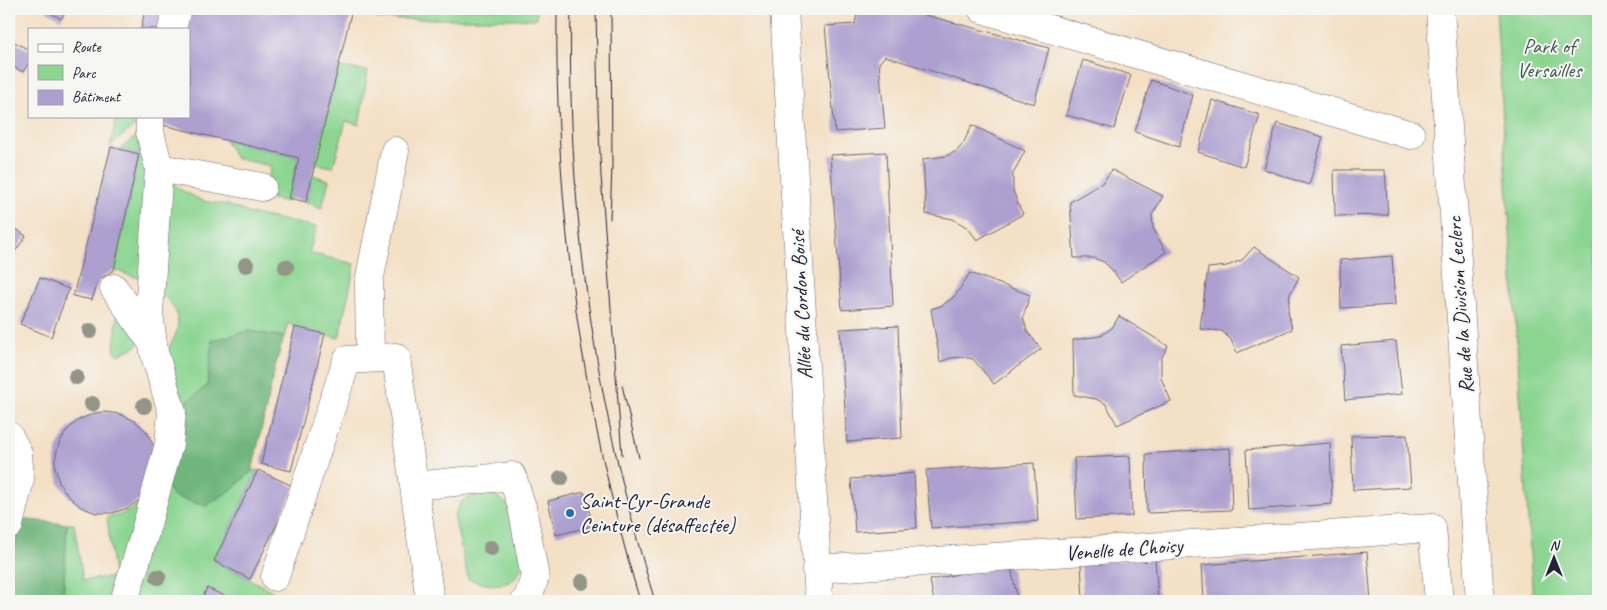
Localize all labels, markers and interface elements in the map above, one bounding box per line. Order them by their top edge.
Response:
legend [28,28,190,118]
park label: Park of Versailles [1517,33,1583,83]
text: Route [72,38,102,57]
text: Parc [72,64,96,83]
text: Bâtiment [72,88,122,107]
street label: Rue de la Division Leclerc [1441,214,1479,395]
street label: Allée du Cordon Boisé [784,227,818,380]
place label: Saint-Cyr-Grande Ceinture (désaffectée) [580,488,736,538]
marker: Saint-Cyr-Grande Ceinture (désaffectée) [564,507,576,519]
street label: Venelle de Choisy [1065,532,1185,566]
north arrow [1530,532,1580,582]
text: N [1550,537,1561,554]

